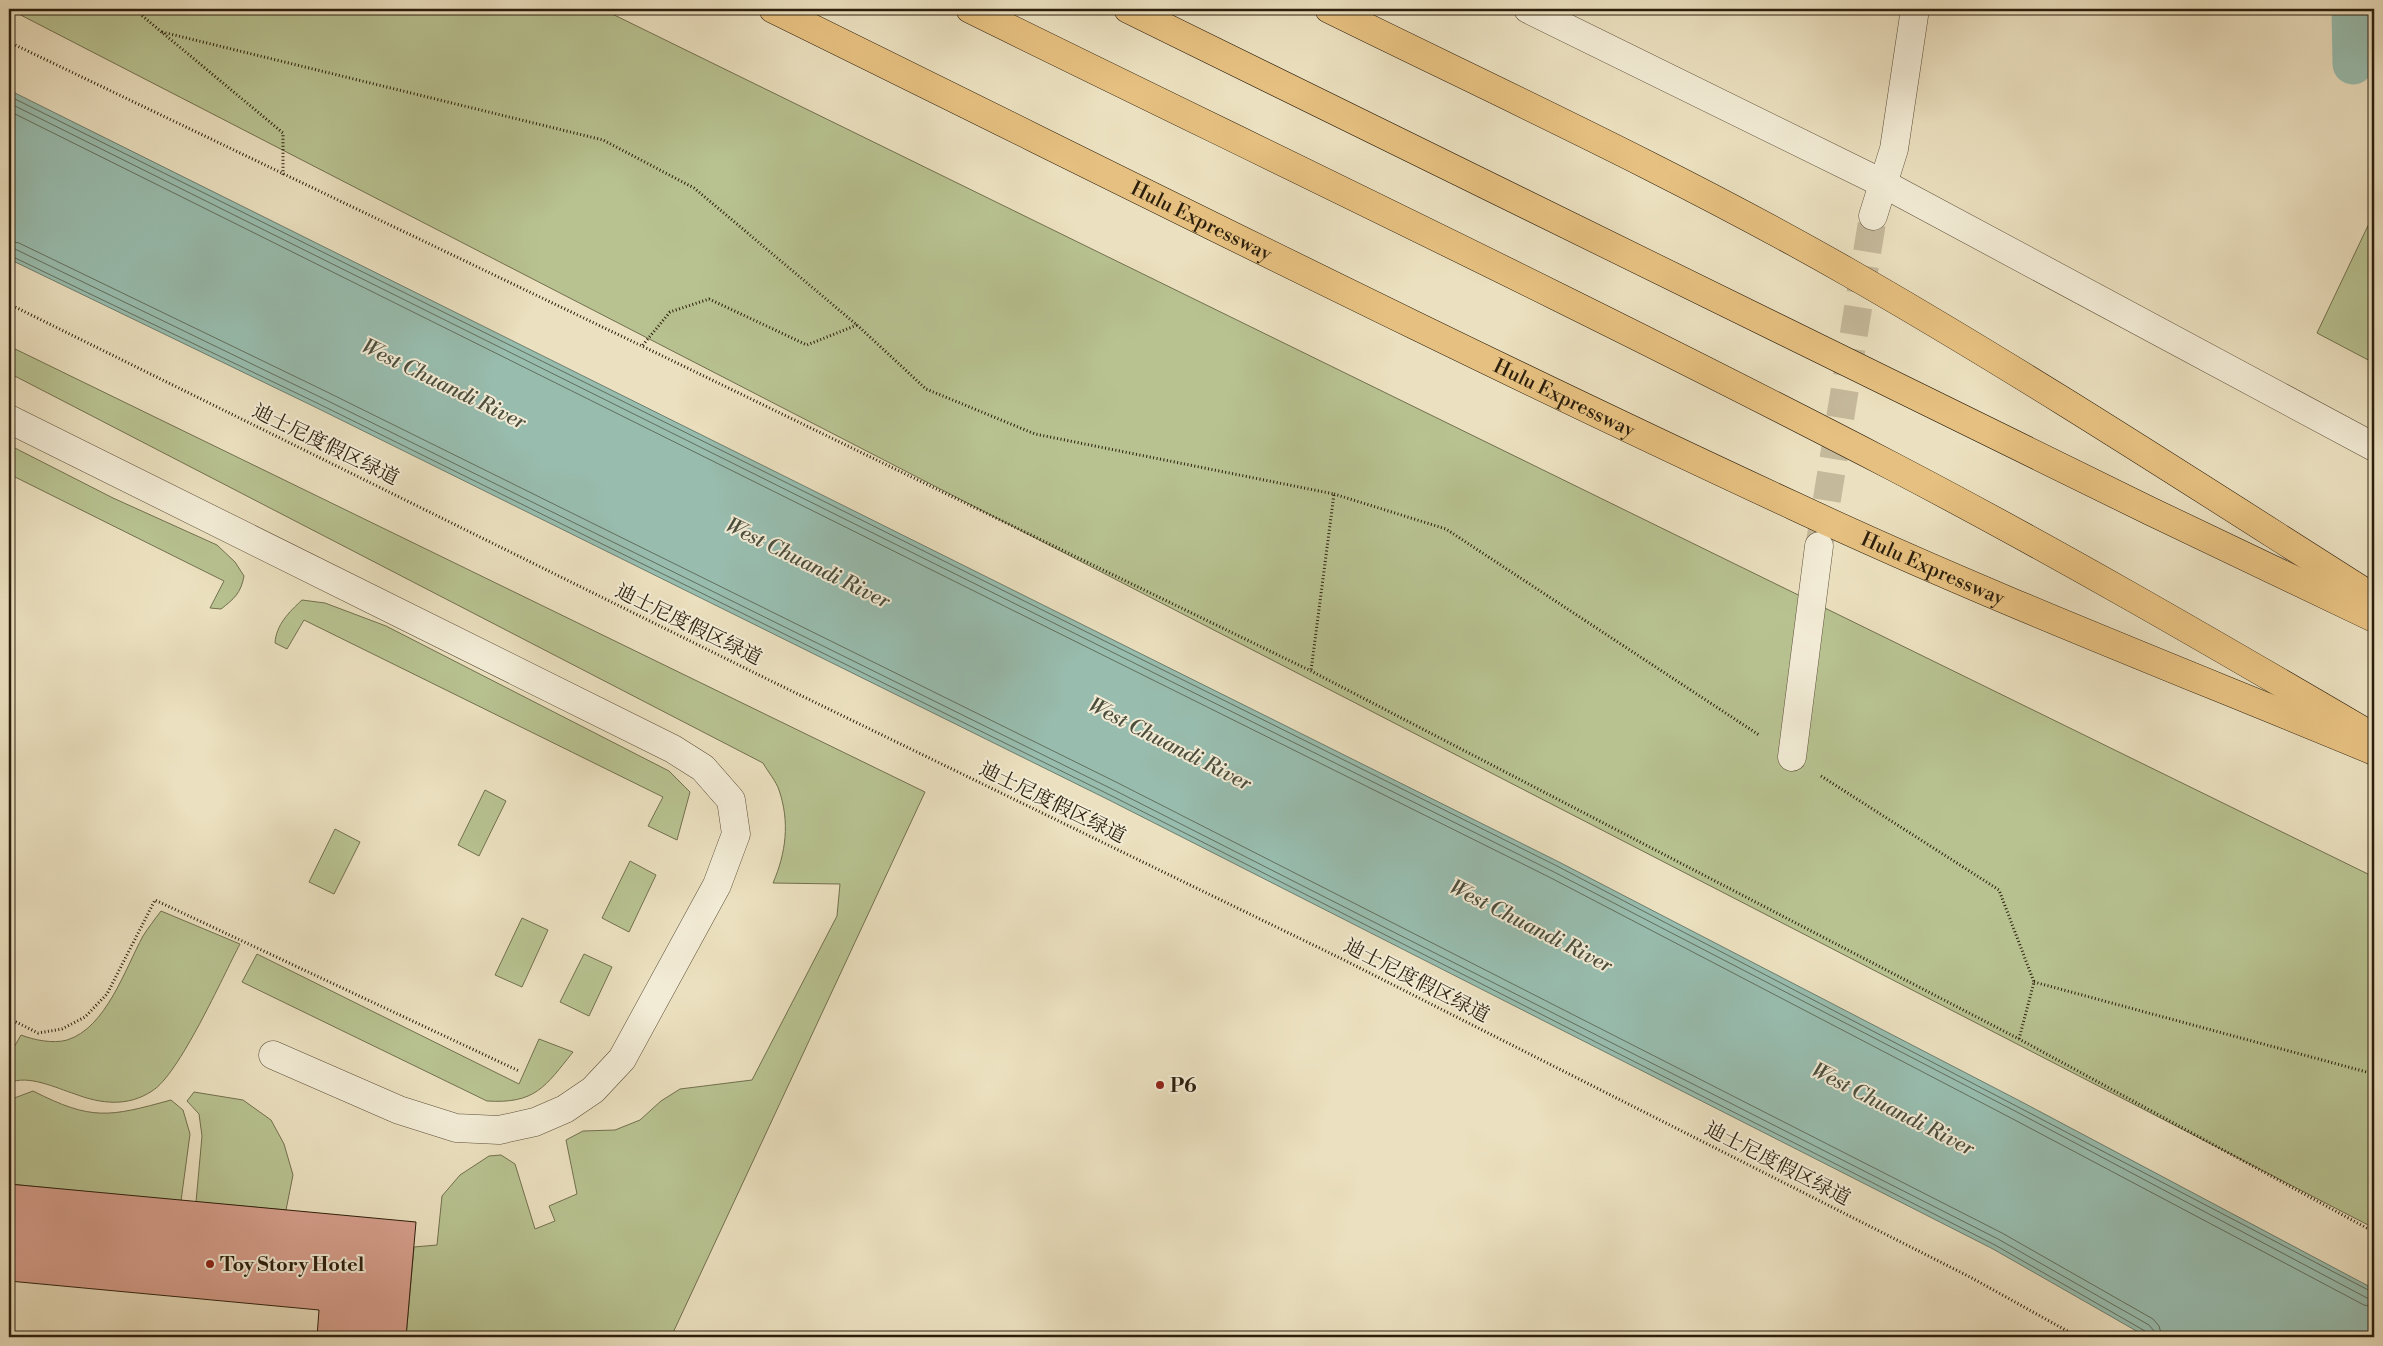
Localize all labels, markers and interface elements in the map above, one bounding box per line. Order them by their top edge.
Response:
street label: Hulu Expressway [1126,177,1276,268]
water label: West Chuandi River [357,334,531,436]
street label: Hulu Expressway [1489,354,1639,444]
street label: 迪士尼度假区绿道 [248,399,403,492]
water label: West Chuandi River [721,513,895,615]
street label: Hulu Expressway [1857,527,2009,612]
street label: 迪士尼度假区绿道 [611,579,766,672]
water label: West Chuandi River [1084,692,1257,798]
street label: 迪士尼度假区绿道 [975,757,1130,850]
water label: West Chuandi River [1445,874,1618,980]
street label: 迪士尼度假区绿道 [1339,934,1493,1029]
water label: West Chuandi River [1807,1057,1980,1163]
place label: P6 [1170,1074,1197,1099]
marker: P6 [1154,1079,1166,1091]
street label: 迪士尼度假区绿道 [1700,1117,1854,1212]
place label: Toy Story Hotel [220,1253,365,1278]
marker: Toy Story Hotel [204,1258,216,1270]

